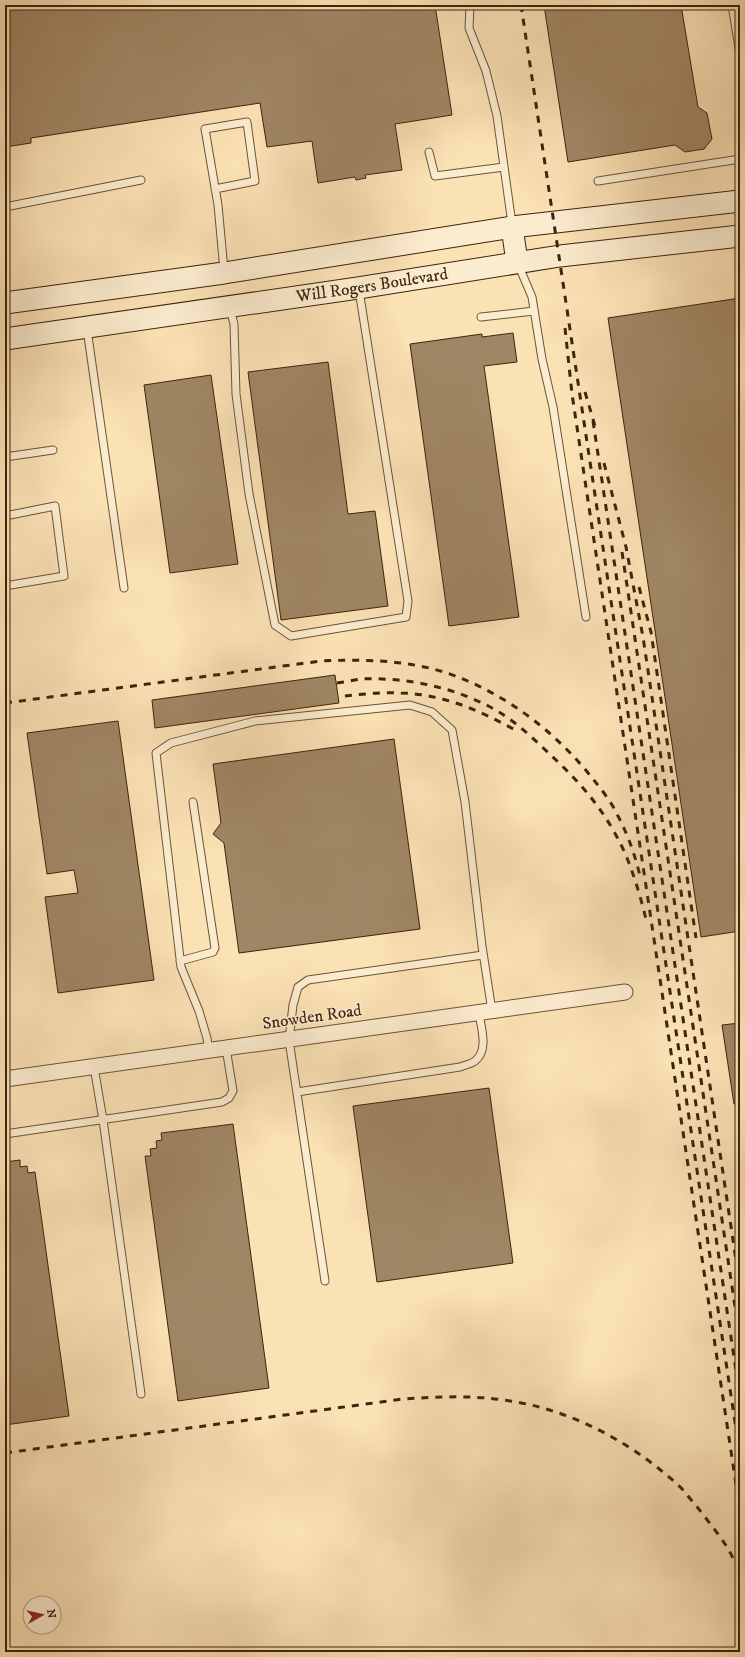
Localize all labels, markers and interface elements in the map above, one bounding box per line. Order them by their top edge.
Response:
street label: Will Rogers Boulevard [294,263,450,308]
street label: Snowden Road [261,999,364,1035]
north arrow [22,1595,62,1635]
text: N [43,1608,58,1619]

